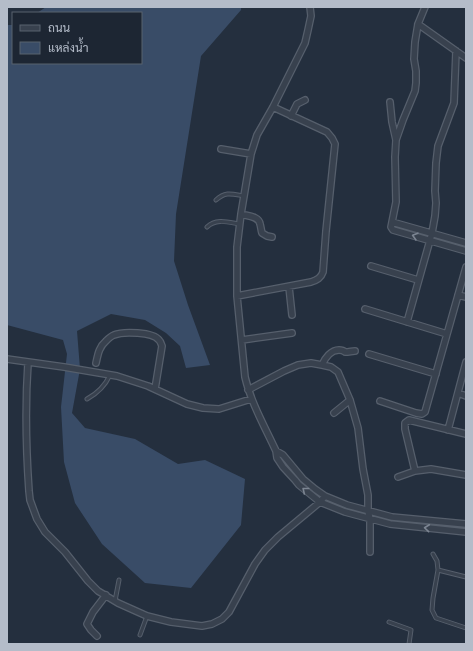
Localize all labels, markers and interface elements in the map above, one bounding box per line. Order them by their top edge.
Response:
legend [12,12,142,64]
text: ถนน [48,21,71,35]
text: แหล่งน้ำ [48,37,88,55]
one-way arrow [412,232,419,241]
one-way arrow [303,487,310,494]
one-way arrow [424,523,430,532]

